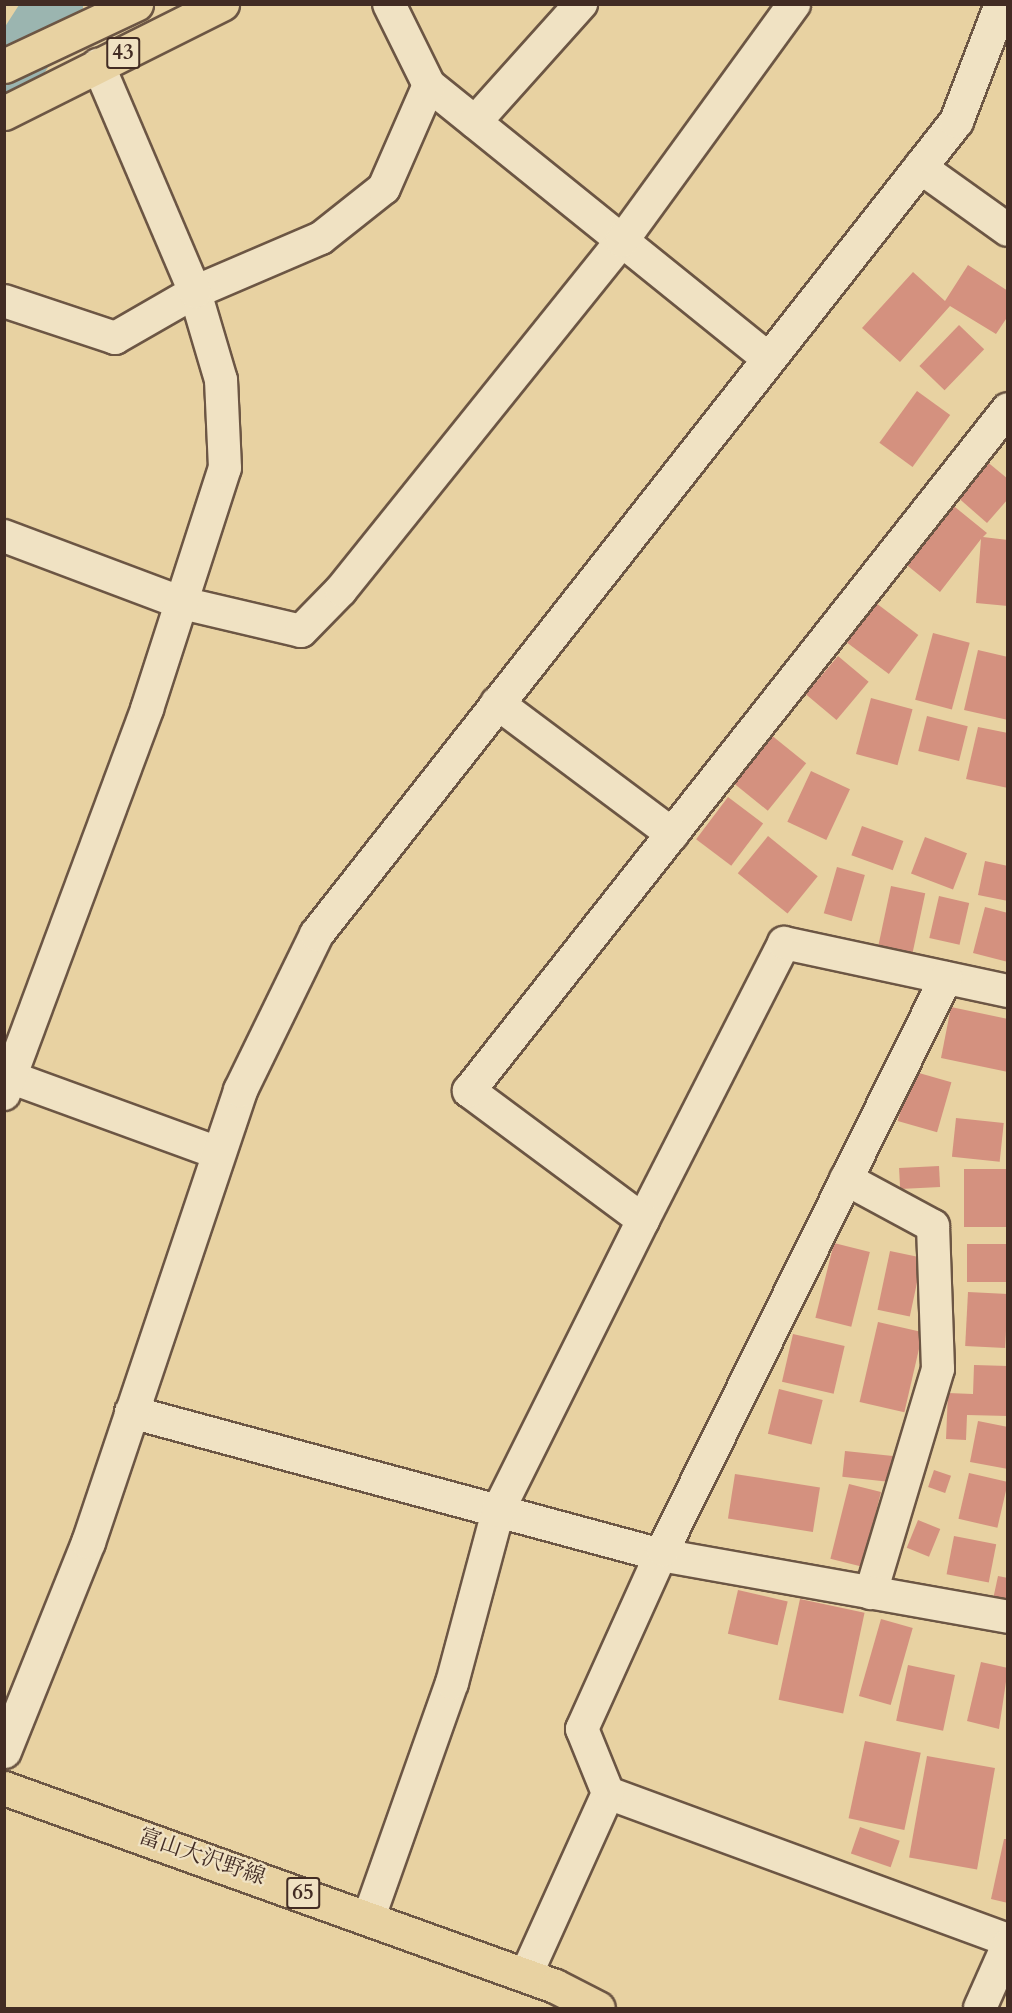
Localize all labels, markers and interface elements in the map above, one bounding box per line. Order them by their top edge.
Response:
road number: 43 [105,35,141,71]
street label: 富山大沢野線 [135,1823,269,1891]
road number: 65 [285,1875,321,1911]

